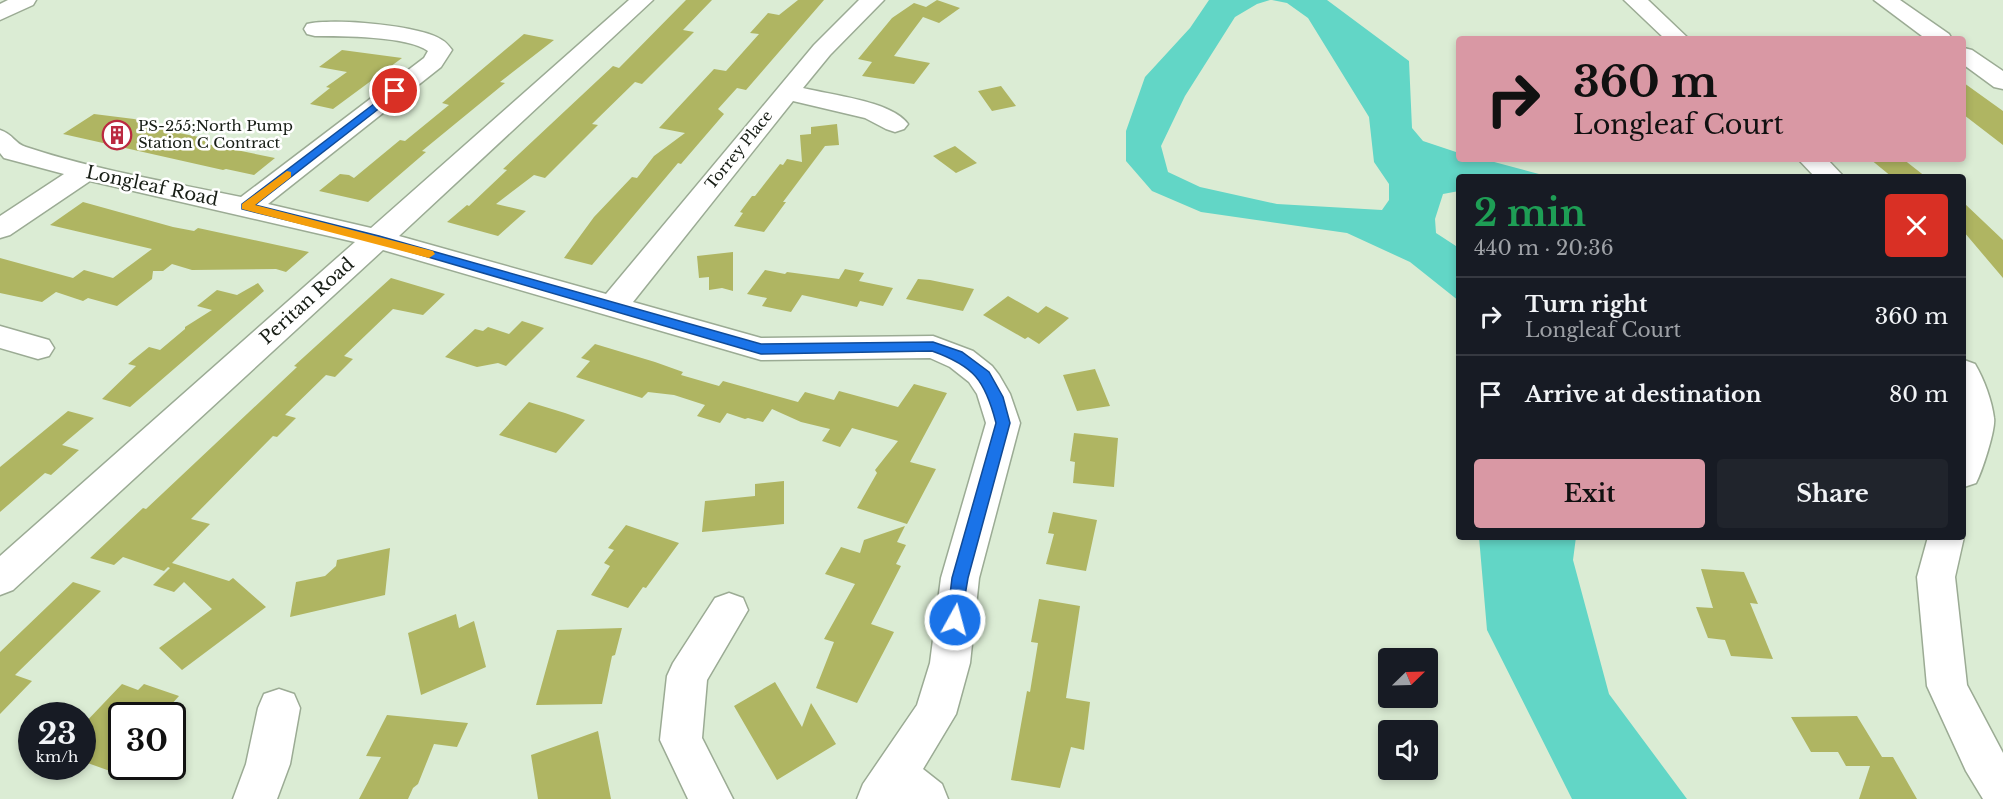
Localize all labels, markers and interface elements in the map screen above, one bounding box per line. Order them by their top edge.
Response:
text: 360 m [1573,56,1717,108]
icon: right [1474,60,1552,138]
pin [369,65,420,116]
icon: arrive [378,74,411,107]
street label: Torrey Place [701,106,776,193]
text: Longleaf Court [1573,108,1784,141]
place label: PS-255;North Pump Station C Contract [138,116,293,152]
building icon: PS-255;North Pump Station C Contract [101,119,133,151]
street label: Longleaf Road [84,161,220,211]
text: 2 min [1474,191,1586,236]
button: close [1885,194,1948,257]
text: 440 m · 20:36 [1474,236,1614,260]
street label: Peritan Road [255,253,359,349]
text: Turn right [1525,291,1647,318]
icon: right [1474,300,1507,333]
text: 360 m [1875,303,1948,330]
text: Longleaf Court [1525,318,1681,342]
icon: arrive [1474,378,1507,411]
text: Arrive at destination [1525,381,1762,408]
text: 80 m [1889,381,1948,408]
button: Exit [1474,459,1705,528]
button: Share [1717,459,1948,528]
position arrow [923,588,987,652]
north arrow [1378,648,1438,708]
map controls [1378,648,1438,780]
speed limit sign: 30 [108,702,186,780]
text: 23 [38,715,76,752]
button: sound [1378,720,1438,780]
text: km/h [36,747,78,766]

